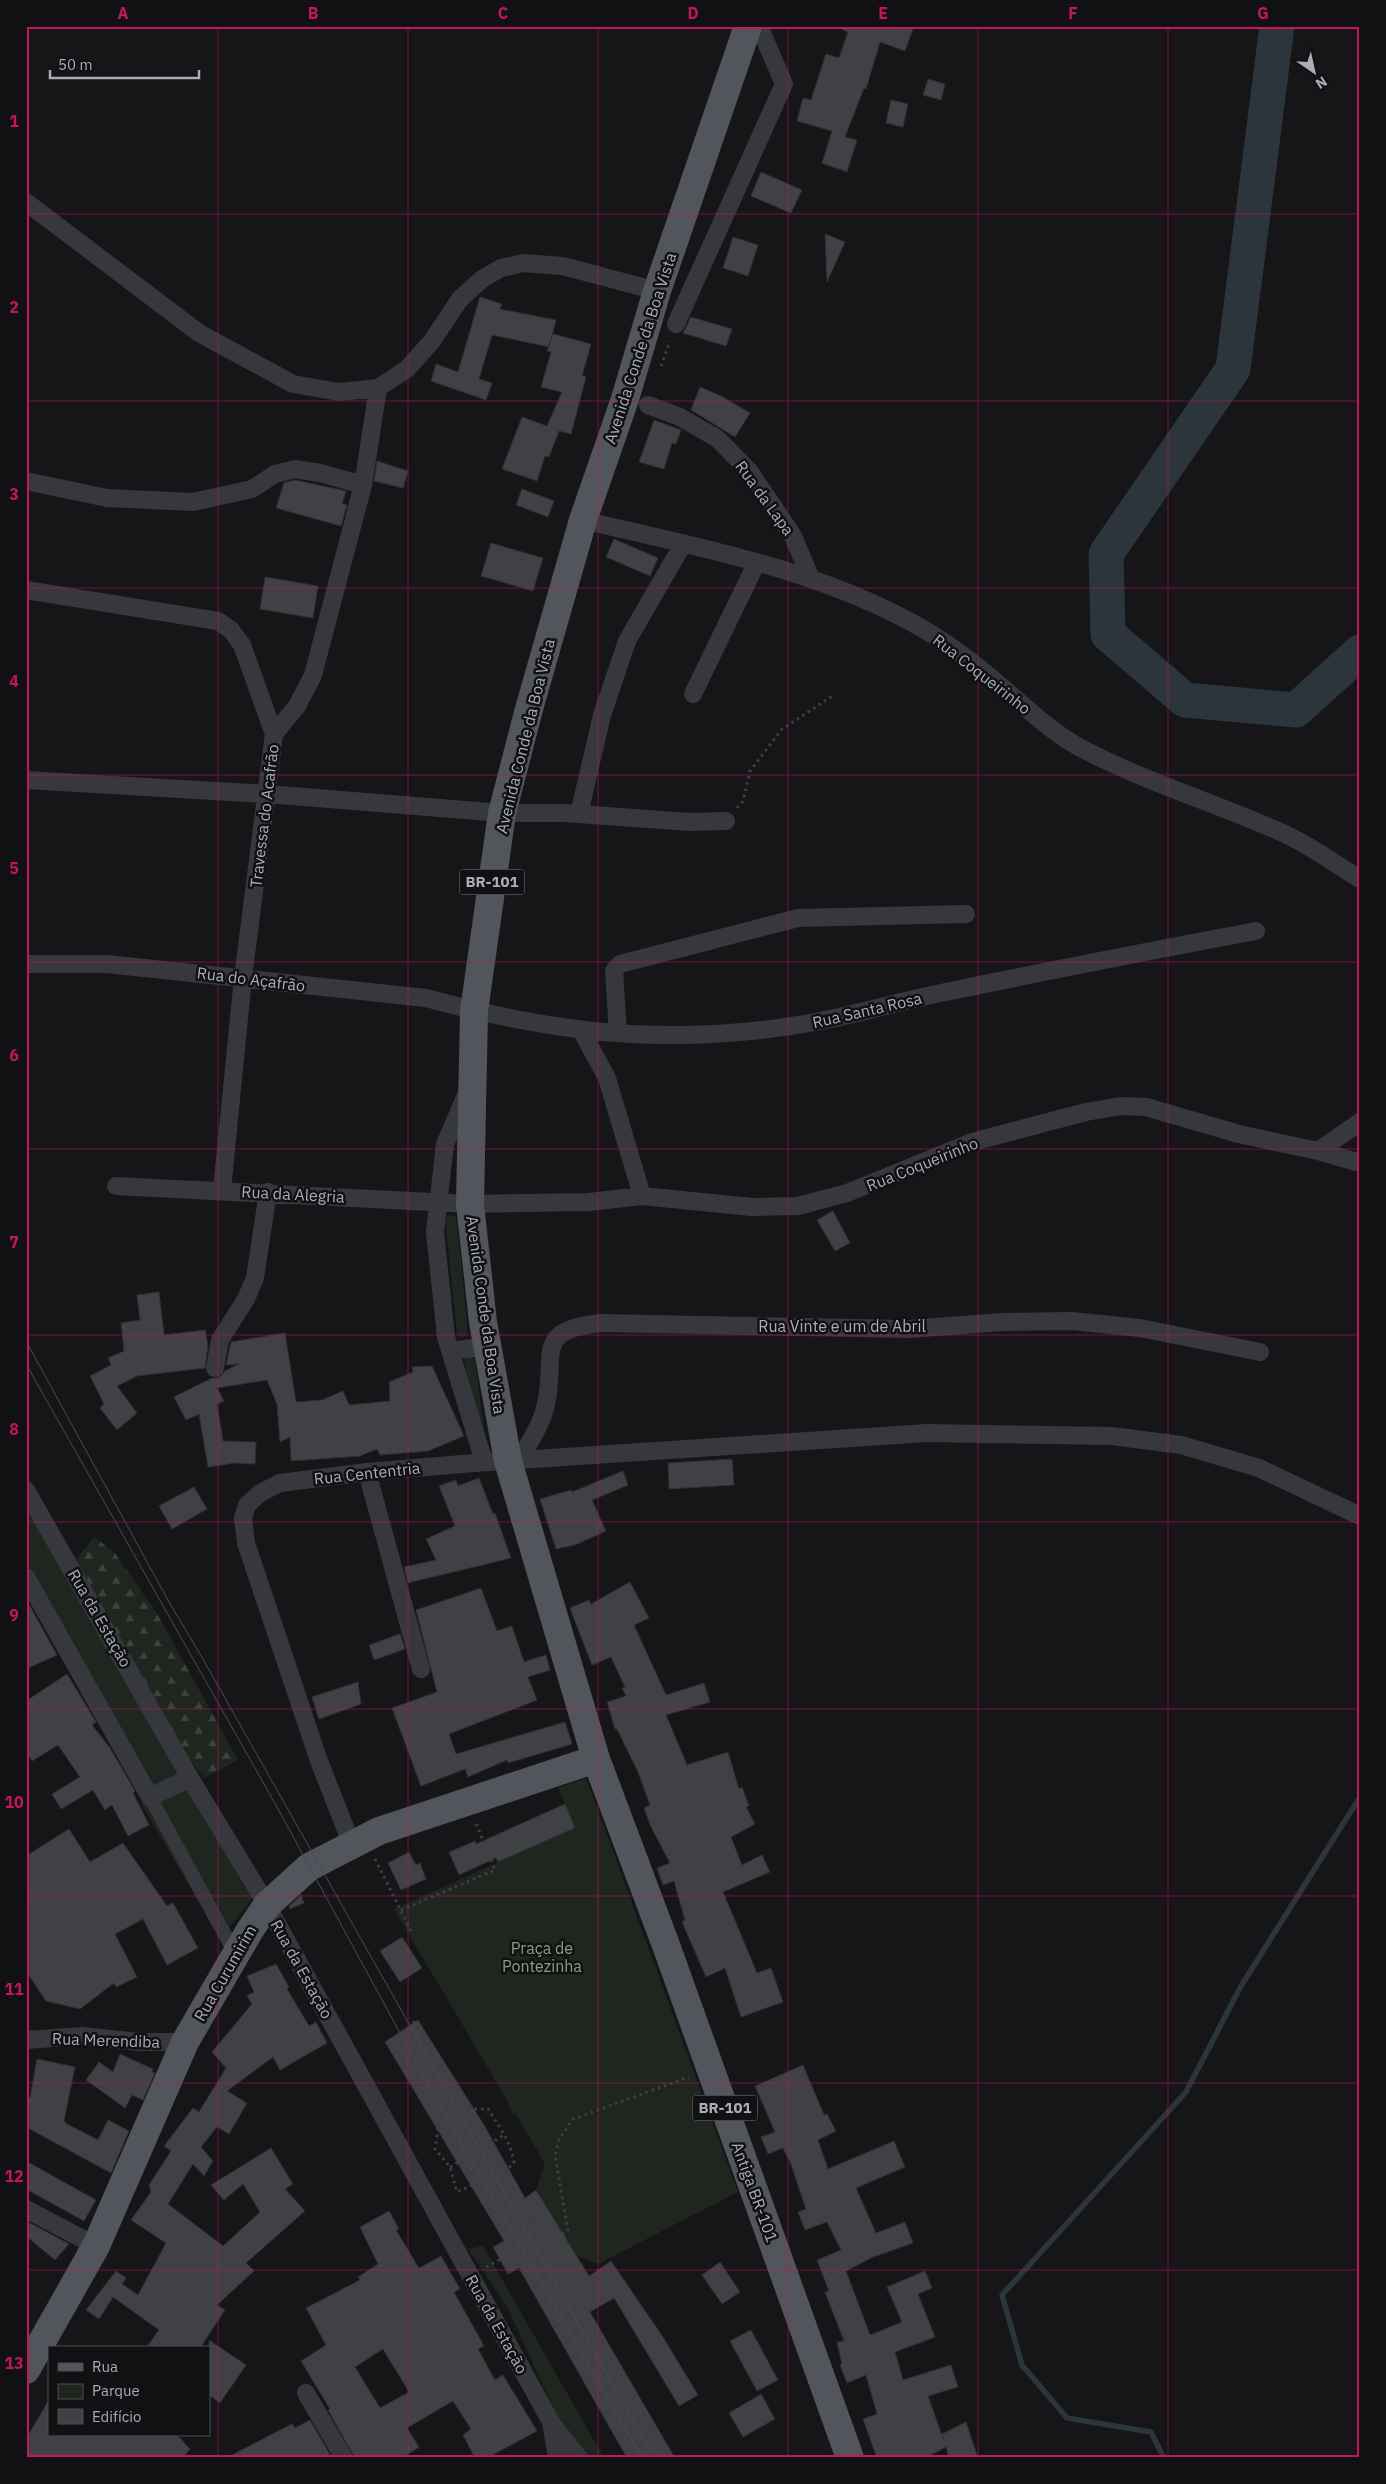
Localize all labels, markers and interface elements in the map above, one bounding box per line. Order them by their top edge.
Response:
text: A [118,3,129,23]
text: B [308,3,319,23]
text: C [498,3,508,23]
text: D [687,3,699,23]
text: E [878,3,888,23]
text: F [1068,3,1078,23]
text: G [1257,3,1269,23]
scale bar [50,48,199,80]
north arrow [1288,48,1338,98]
text: 50 m [58,55,93,74]
text: N [1312,72,1331,93]
text: 1 [9,111,19,131]
street label: Avenida Conde da Boa Vista [600,249,681,446]
text: 2 [9,297,19,317]
street label: Rua da Lapa [731,457,799,540]
text: 3 [9,484,19,504]
street label: Rua Coqueirinho [929,630,1035,718]
street label: Avenida Conde da Boa Vista [491,636,559,835]
text: 4 [9,671,19,691]
street label: Travessa do Acafrão [245,743,283,889]
text: 5 [9,858,19,878]
road number: BR-101 [460,870,524,894]
street label: Rua do Açafrão [196,962,306,996]
street label: Rua Santa Rosa [810,988,924,1032]
text: 6 [9,1045,19,1065]
street label: Rua Coqueirinho [863,1132,981,1196]
street label: Rua da Alegria [241,1181,346,1207]
street label: Avenida Conde da Boa Vista [462,1215,510,1416]
text: 7 [9,1232,19,1252]
street label: Rua Vinte e um de Abril [758,1316,926,1336]
text: 8 [9,1419,19,1439]
street label: Rua Cententria [313,1457,422,1489]
street label: Rua da Estação [64,1565,136,1671]
text: 9 [9,1605,19,1625]
text: 10 [4,1792,24,1812]
street label: Rua da Estação [267,1916,337,2022]
street label: Rua Curumirim [189,1921,261,2025]
park label: Praça de Pontezinha [502,1938,582,1976]
text: 11 [4,1979,24,1999]
street label: Rua Merendiba [52,2028,161,2052]
road number: BR-101 [692,2096,758,2120]
street label: Antiga BR-101 [728,2139,782,2245]
text: 12 [4,2166,24,2186]
street label: Rua da Estação [462,2271,532,2377]
legend [48,2346,210,2436]
text: 13 [4,2353,24,2373]
text: Rua [92,2357,118,2376]
text: Parque [92,2381,140,2400]
text: Edifício [92,2407,141,2426]

